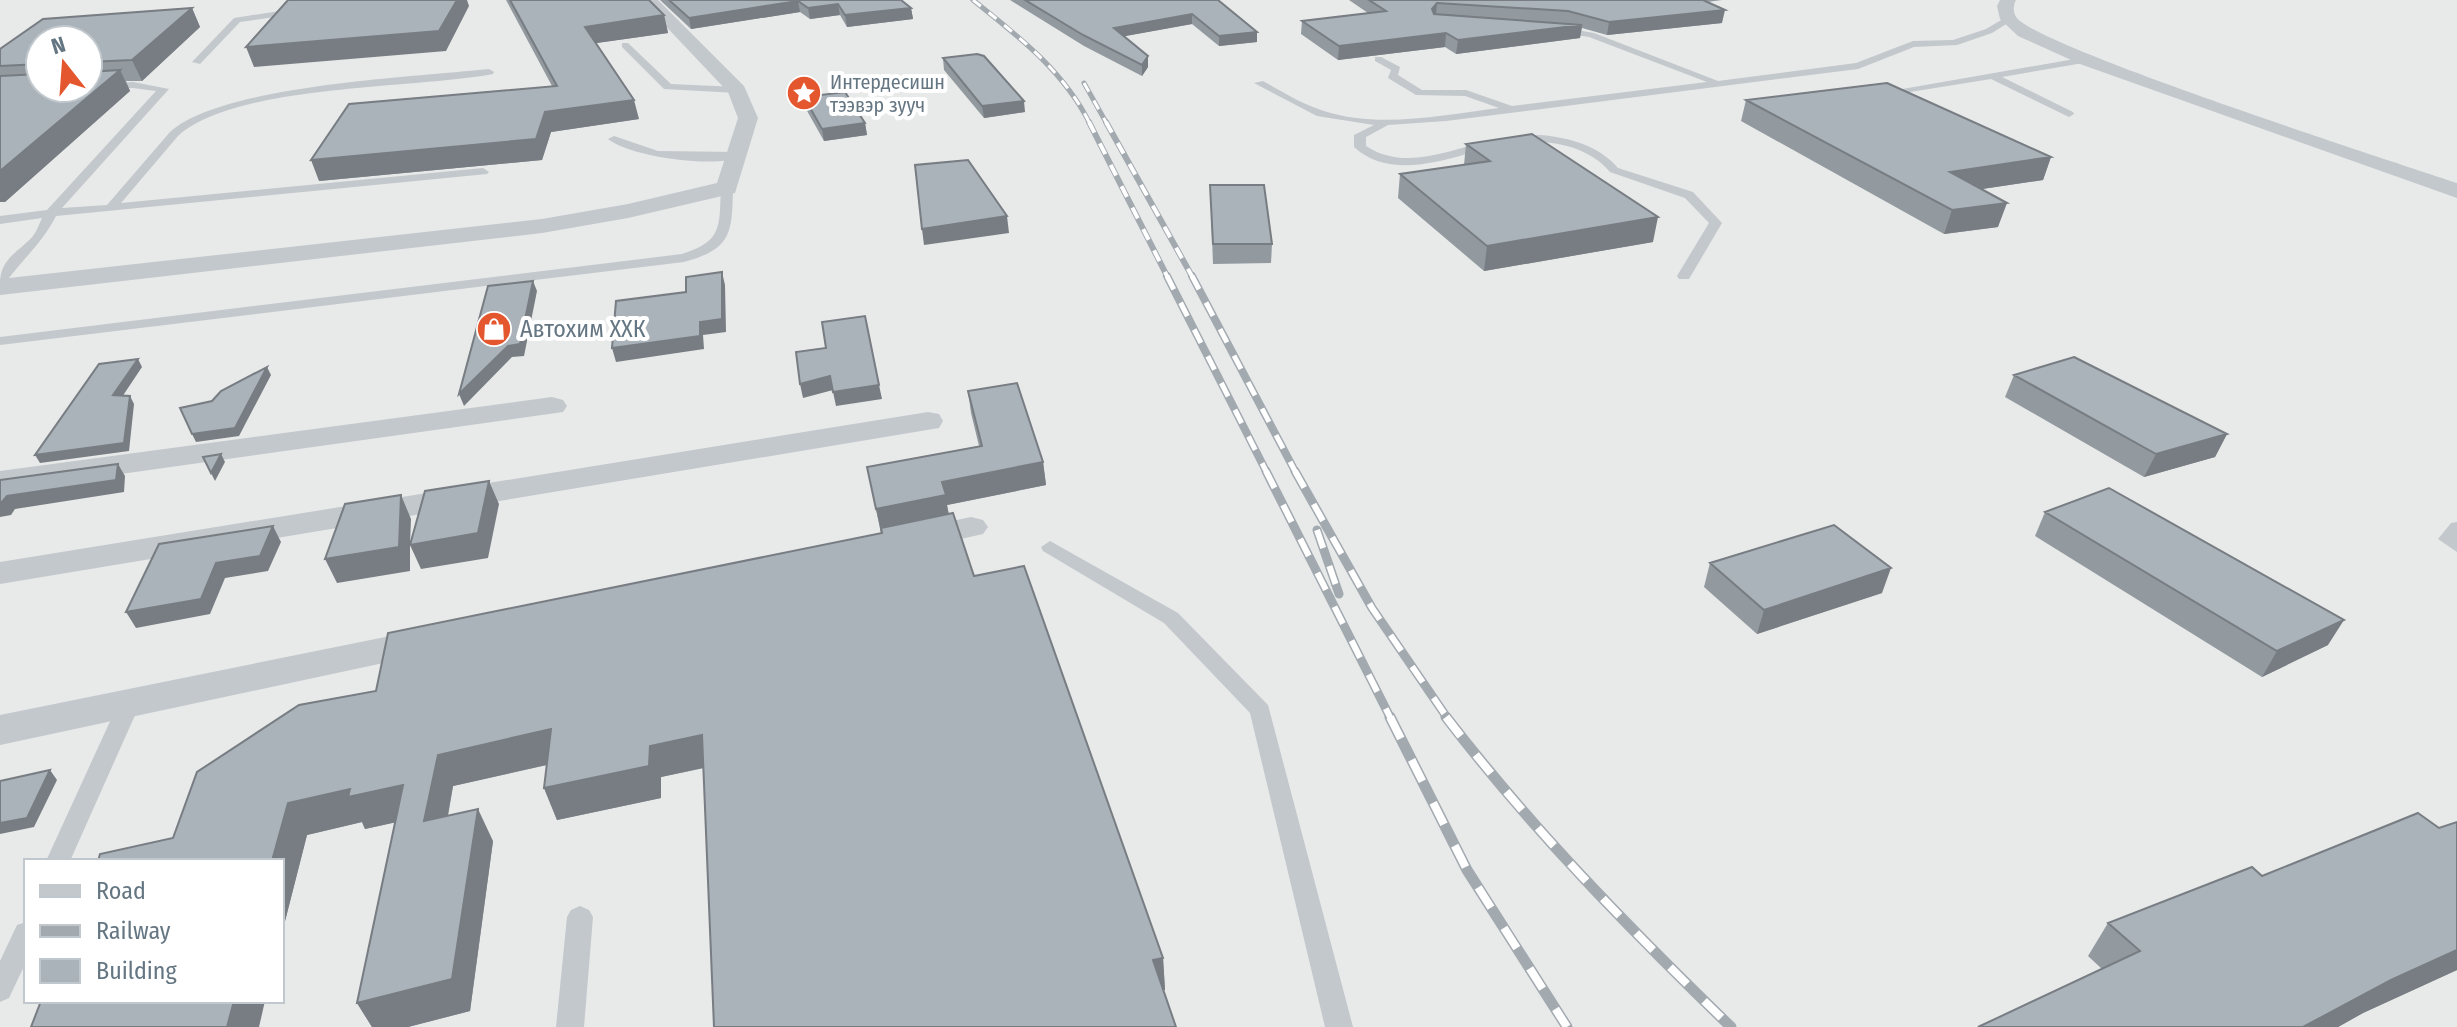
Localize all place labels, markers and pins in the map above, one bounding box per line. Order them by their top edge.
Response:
place label: Интердесишн тээвэр зууч [830,70,945,117]
place icon: Интердесишн тээвэр зууч [785,74,823,112]
shop icon: Автохим ХХК [475,310,513,348]
place label: Автохим ХХК [520,315,646,343]

